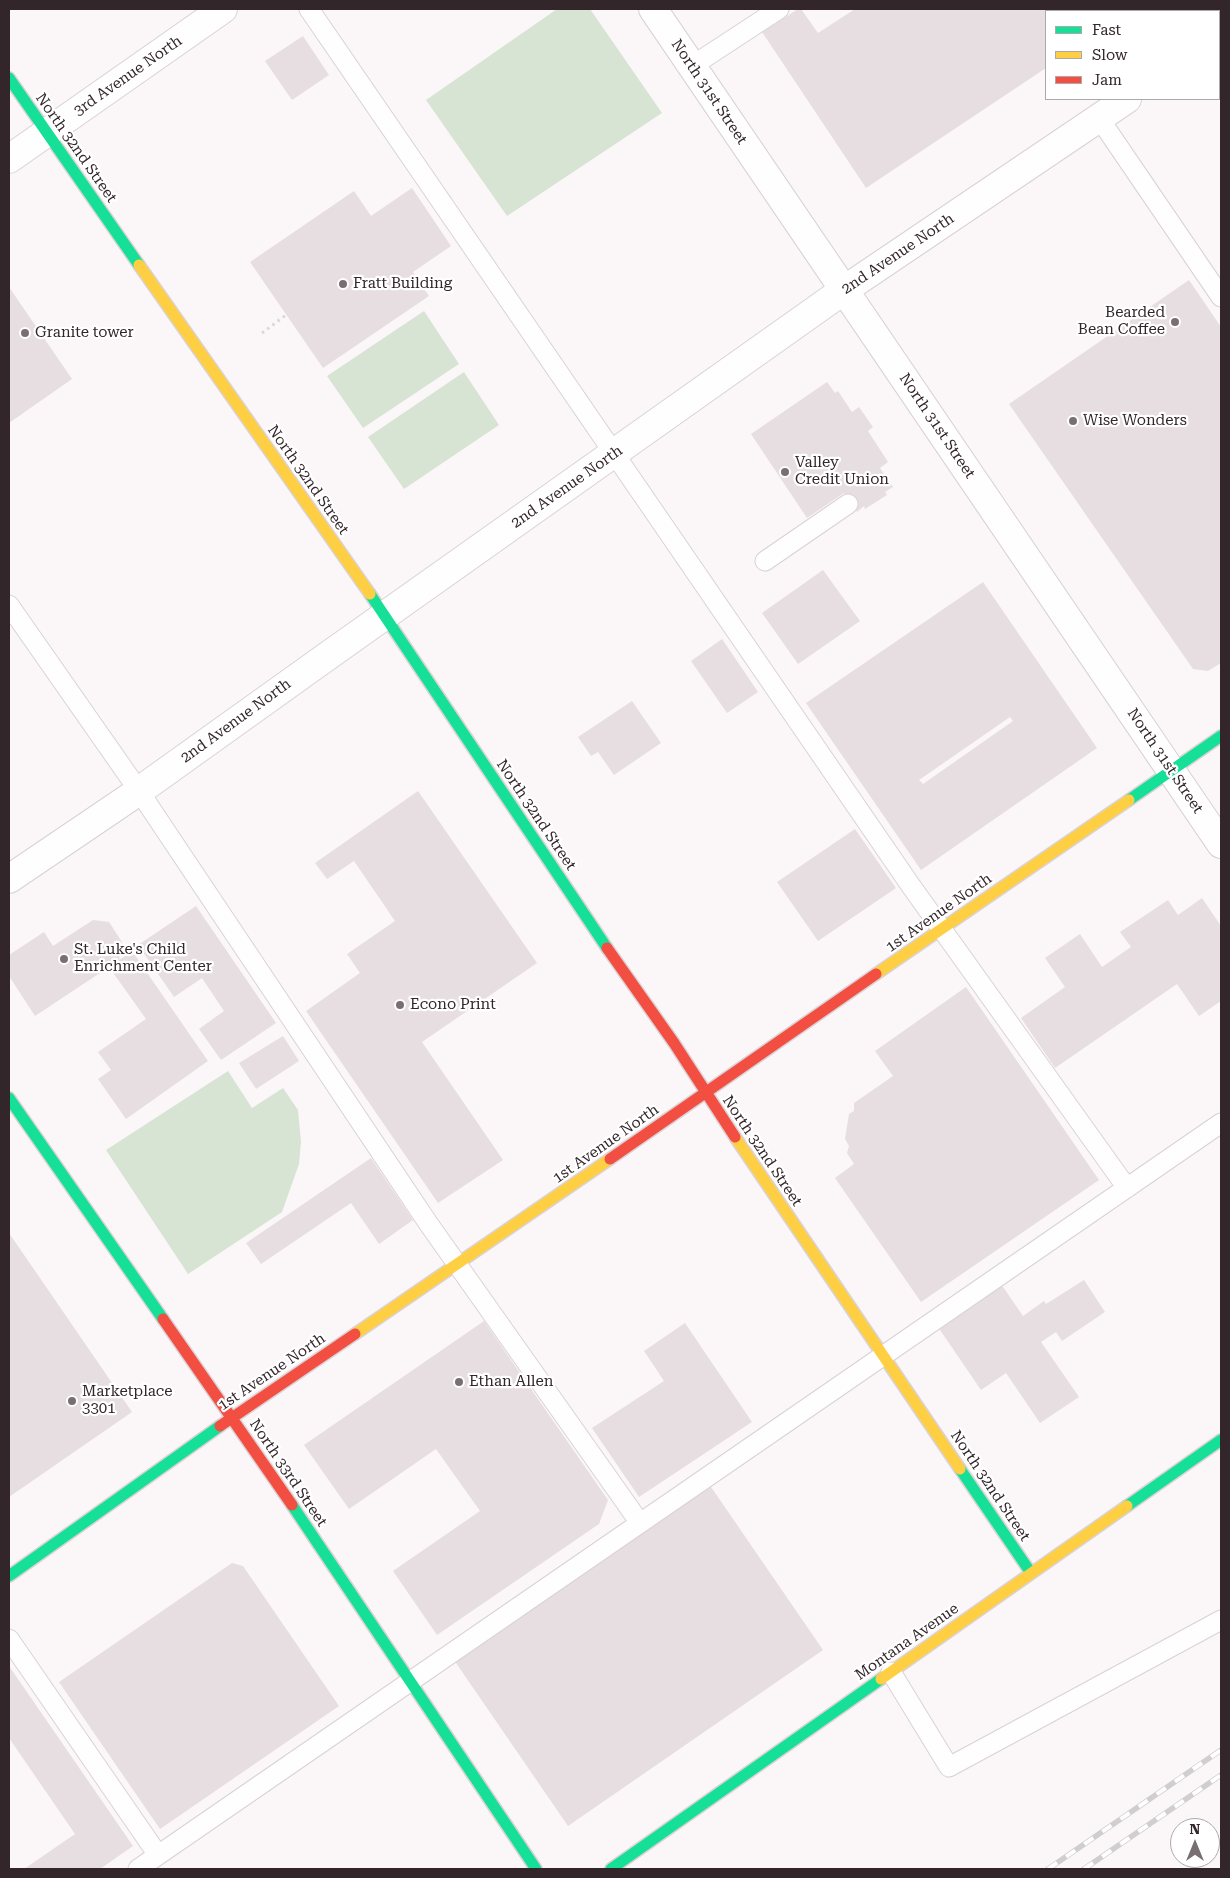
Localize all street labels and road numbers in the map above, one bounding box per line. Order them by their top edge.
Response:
street label: 3rd Avenue North [70,32,186,120]
street label: North 31st Street [667,36,751,148]
street label: North 32nd Street [32,90,120,206]
street label: 2nd Avenue North [838,210,958,298]
street label: North 31st Street [895,370,979,482]
street label: North 32nd Street [264,422,352,538]
street label: 2nd Avenue North [508,442,626,532]
street label: 2nd Avenue North [177,675,295,767]
street label: North 31st Street [1123,705,1207,817]
street label: North 32nd Street [492,756,580,874]
street label: 1st Avenue North [883,870,995,956]
street label: North 32nd Street [718,1092,806,1210]
street label: 1st Avenue North [550,1101,662,1187]
street label: 1st Avenue North [215,1330,329,1414]
street label: North 33rd Street [245,1416,331,1530]
street label: North 32nd Street [946,1427,1034,1545]
street label: Montana Avenue [852,1600,962,1684]

